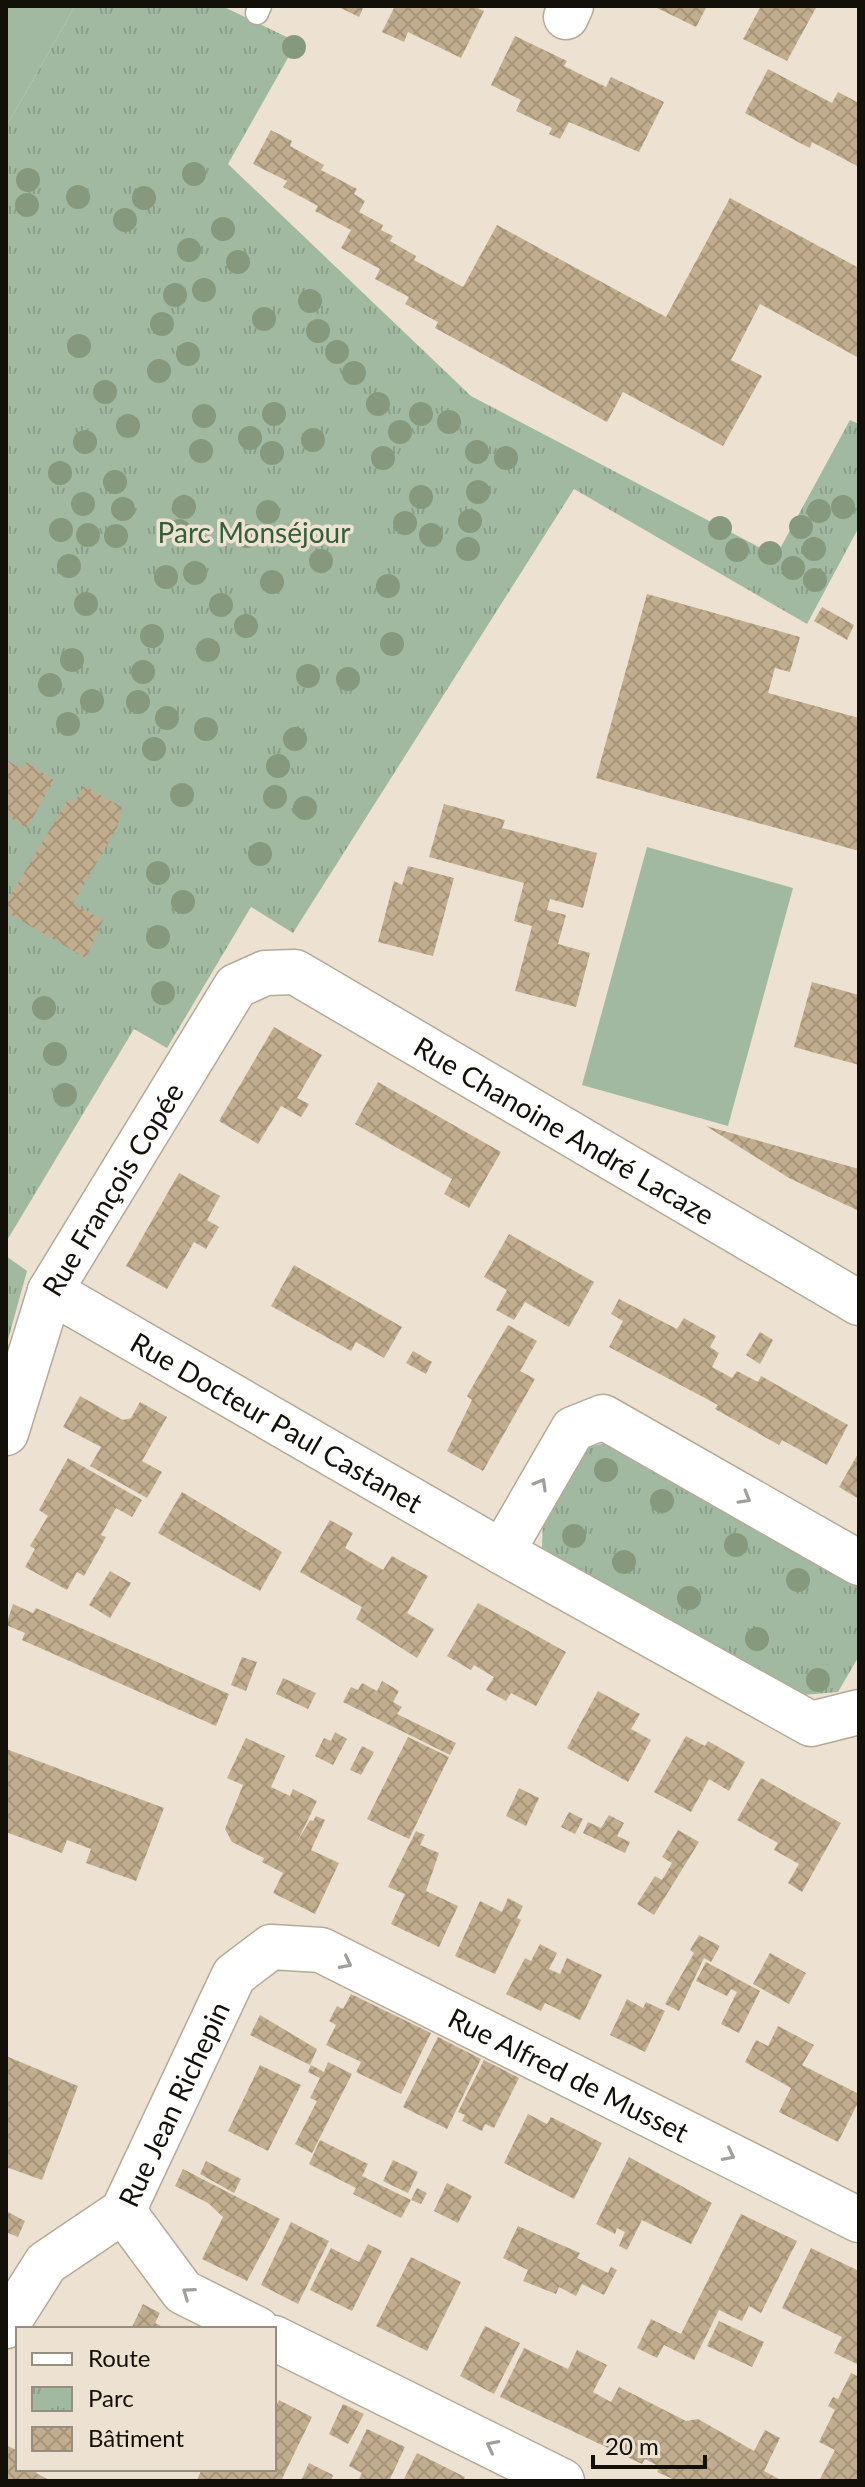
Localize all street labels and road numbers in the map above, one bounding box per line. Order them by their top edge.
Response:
street label: Rue Chanoine André Lacaze [408,1029,721,1231]
street label: Rue François Copée [34,1076,190,1302]
street label: Rue Docteur Paul Castanet [125,1325,429,1519]
street label: Rue Jean Richepin [111,1996,236,2212]
street label: Rue Alfred de Musset [443,2000,694,2149]

